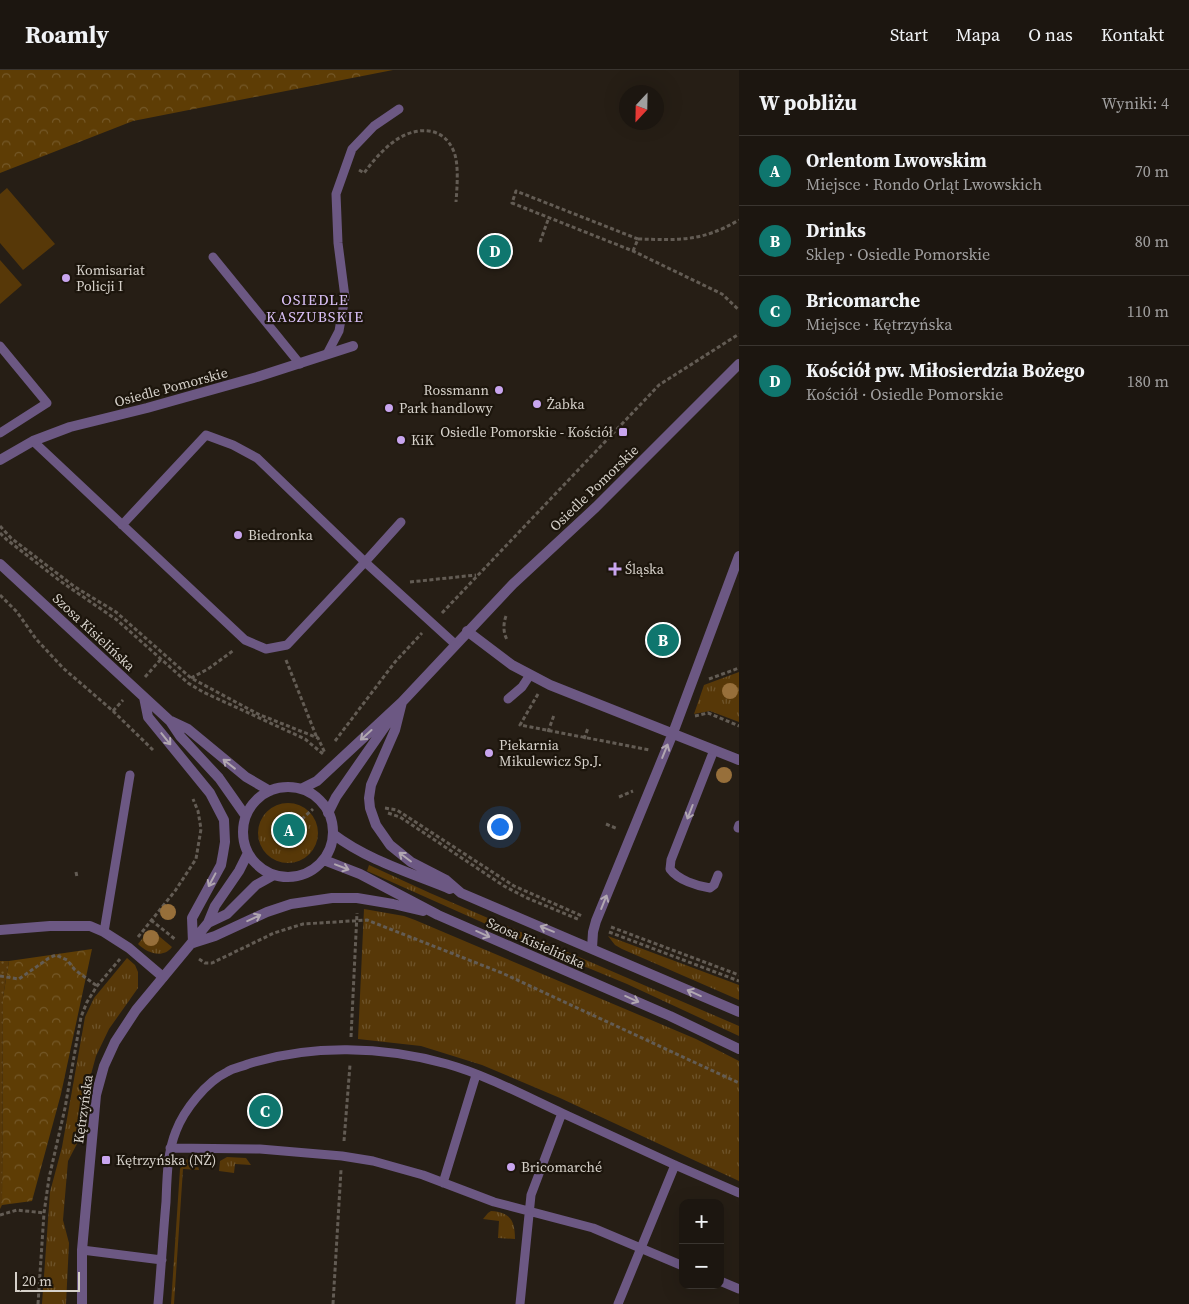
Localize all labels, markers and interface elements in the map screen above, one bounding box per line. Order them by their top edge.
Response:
text: Roamly [25,18,109,51]
text: Start [890,22,928,47]
text: Mapa [956,22,1000,47]
text: O nas [1028,22,1073,47]
text: Kontakt [1101,22,1164,47]
north arrow [619,85,664,130]
text: W pobliżu [759,88,857,117]
text: Wyniki: 4 [1102,92,1169,114]
text: Orlentom Lwowskim [806,147,987,173]
text: A [770,160,780,182]
text: 70 m [1135,160,1169,182]
text: Miejsce · Rondo Orląt Lwowskich [806,173,1042,195]
text: Drinks [806,217,866,243]
text: B [770,230,780,252]
text: 80 m [1135,230,1169,252]
pin: D [479,232,511,270]
text: Sklep · Osiedle Pomorskie [806,243,990,265]
place label: Komisariat Policji I [76,260,145,296]
marker: Komisariat Policji I [60,272,72,284]
text: Bricomarche [806,287,920,313]
district label: OSIEDLE KASZUBSKIE [266,289,364,327]
text: C [770,300,780,322]
text: 110 m [1127,300,1169,322]
text: Miejsce · Kętrzyńska [806,313,952,335]
text: Kościół pw. Miłosierdzia Bożego [806,357,1085,383]
street label: Osiedle Pomorskie [112,362,230,412]
text: D [769,370,781,392]
text: 180 m [1127,370,1169,392]
place label: Rossmann [424,380,490,400]
text: Kościół · Osiedle Pomorskie [806,383,1003,405]
marker: Rossmann [493,384,505,396]
place label: Żabka [547,394,585,414]
place label: Park handlowy [399,398,494,418]
marker: Żabka [531,398,543,410]
marker: Park handlowy [383,402,395,414]
place label: Osiedle Pomorskie - Kościół [440,422,613,442]
marker: Osiedle Pomorskie - Kościół [617,426,629,438]
place label: KiK [411,430,435,450]
marker: KiK [395,434,407,446]
street label: Osiedle Pomorskie [545,440,643,536]
place label: Biedronka [248,525,314,545]
marker: Biedronka [232,529,244,541]
place label: Śląska [625,559,665,579]
marker: Śląska [609,563,621,575]
street label: Szosa Kisielińska [48,589,140,676]
pin: B [647,621,679,659]
one-way arrow [359,729,372,741]
one-way arrow [160,732,171,745]
place label: Piekarnia Mikulewicz Sp.J. [499,735,602,771]
one-way arrow [661,744,671,759]
marker: Piekarnia Mikulewicz Sp.J. [483,747,495,759]
one-way arrow [223,758,236,769]
one-way arrow [685,804,694,819]
pin: A [273,811,305,849]
your location [487,814,513,840]
one-way arrow [399,852,412,863]
one-way arrow [334,862,349,872]
one-way arrow [207,872,217,887]
one-way arrow [600,894,609,910]
street label: Szosa Kisielińska [484,912,589,974]
one-way arrow [246,913,261,922]
one-way arrow [540,924,555,934]
one-way arrow [475,930,490,940]
one-way arrow [687,987,702,997]
one-way arrow [624,995,639,1004]
street label: Kętrzyńska [68,1072,98,1145]
pin: C [249,1092,281,1130]
place label: Kętrzyńska (NŻ) [116,1150,216,1170]
marker: Kętrzyńska (NŻ) [100,1154,112,1166]
place label: Bricomarché [521,1157,602,1177]
marker: Bricomarché [505,1161,517,1173]
map controls [679,1199,724,1289]
button: + [679,1199,724,1244]
button: − [679,1244,724,1289]
scale bar [15,1269,80,1292]
text: 20 m [22,1271,52,1291]

